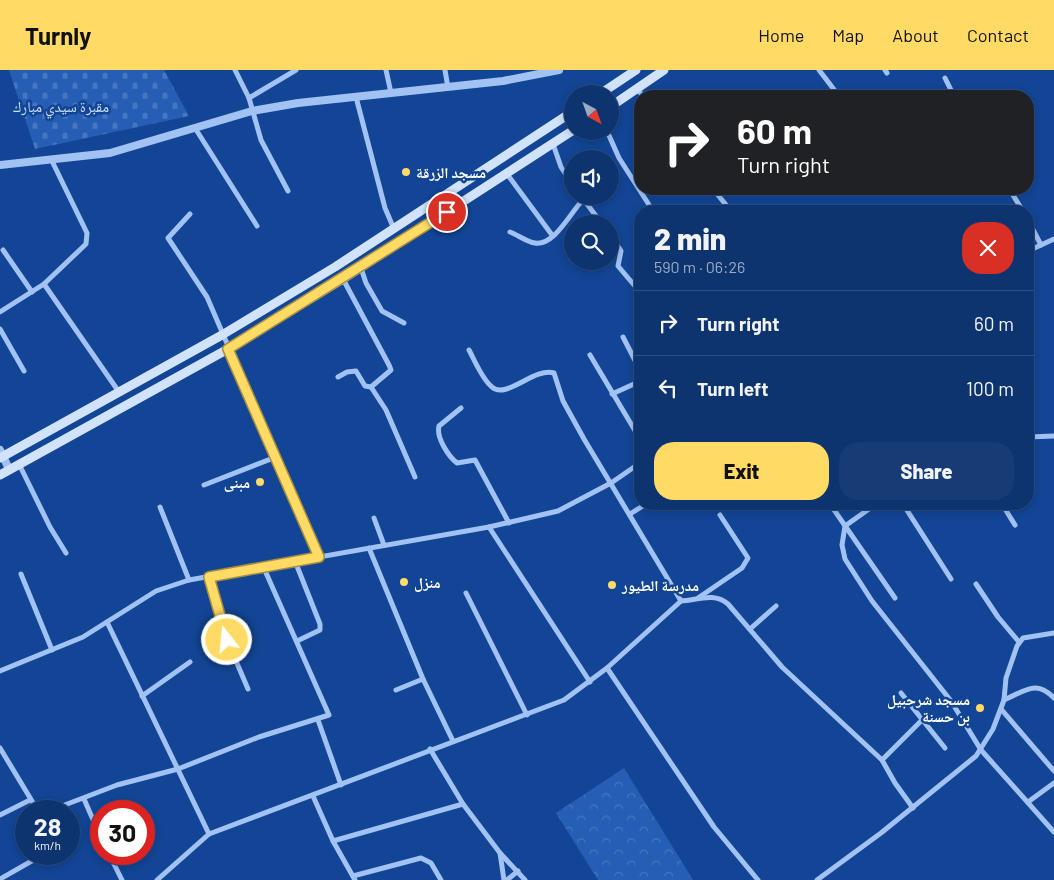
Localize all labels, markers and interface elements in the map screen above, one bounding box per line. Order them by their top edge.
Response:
text: Turnly [25,21,91,50]
text: Home [758,24,804,46]
text: Map [832,24,864,46]
text: About [892,24,939,46]
text: Contact [967,24,1029,46]
north arrow [564,85,619,140]
map controls [564,85,619,270]
park label: مقبرة سيدي مبارك [13,97,109,119]
text: 60 m [737,109,812,151]
icon: right [654,110,719,175]
button: sound [564,150,619,205]
text: Turn right [737,151,830,177]
place label: مسجد الزرقة [416,163,486,181]
marker: مسجد الزرقة [400,166,412,178]
pin [426,191,468,233]
icon: arrive [433,198,461,226]
button: search [564,215,619,270]
text: 2 min [654,220,726,256]
button: close [962,222,1014,274]
text: 590 m · 06:26 [654,257,745,276]
icon: right [654,309,682,337]
text: Turn right [697,312,779,335]
text: 60 m [974,312,1014,335]
icon: left [654,374,682,402]
text: Turn left [697,377,768,400]
text: 100 m [966,377,1014,400]
button: Exit [654,442,829,500]
button: Share [839,442,1014,500]
place label: مبنى [224,473,250,492]
marker: مبنى [254,476,266,488]
place label: منزل [414,573,441,592]
marker: منزل [398,576,410,588]
place label: مدرسة الطيور [621,576,699,594]
marker: مدرسة الطيور [606,579,618,591]
position arrow [200,613,252,665]
place label: مسجد شرحبيل بن حسنة [887,690,970,726]
marker: مسجد شرحبيل بن حسنة [974,702,986,714]
speed limit sign: 30 [90,800,155,865]
text: 28 [34,811,61,841]
text: km/h [34,838,61,852]

